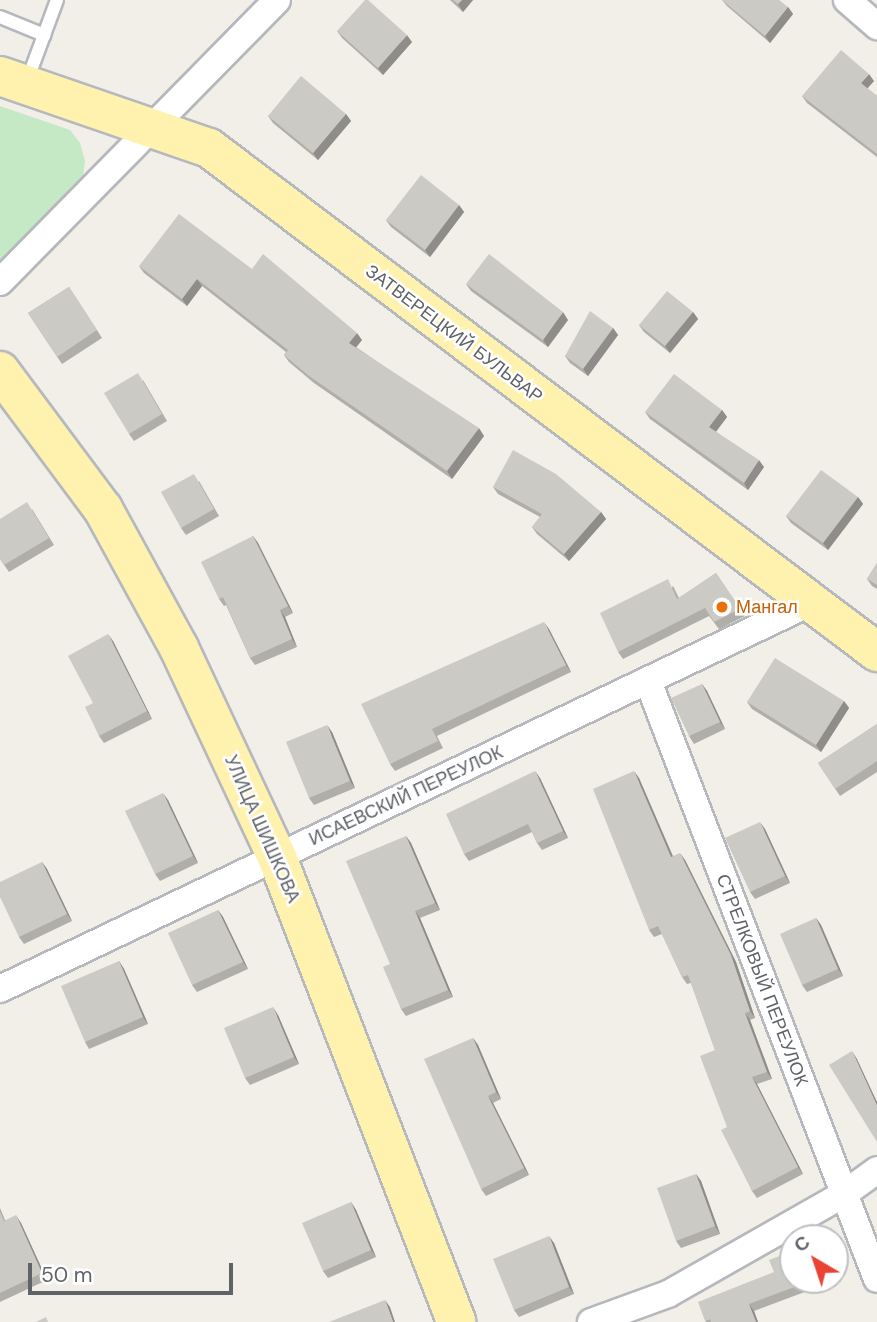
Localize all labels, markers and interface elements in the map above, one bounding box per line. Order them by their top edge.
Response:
street label: ЗАТВЕРЕЦКИЙ БУЛЬВАР [361,260,547,408]
place label: Мангал [736,596,798,618]
marker: Мангал [714,599,730,615]
street label: ИСАЕВСКИЙ ПЕРЕУЛОК [306,742,506,850]
street label: УЛИЦА ШИШКОВА [220,752,304,906]
street label: СТРЕЛКОВЫЙ ПЕРЕУЛОК [712,871,812,1089]
north arrow [779,1224,849,1294]
text: С [789,1230,815,1258]
scale bar [32,1248,236,1292]
text: 50 m [41,1261,92,1289]

